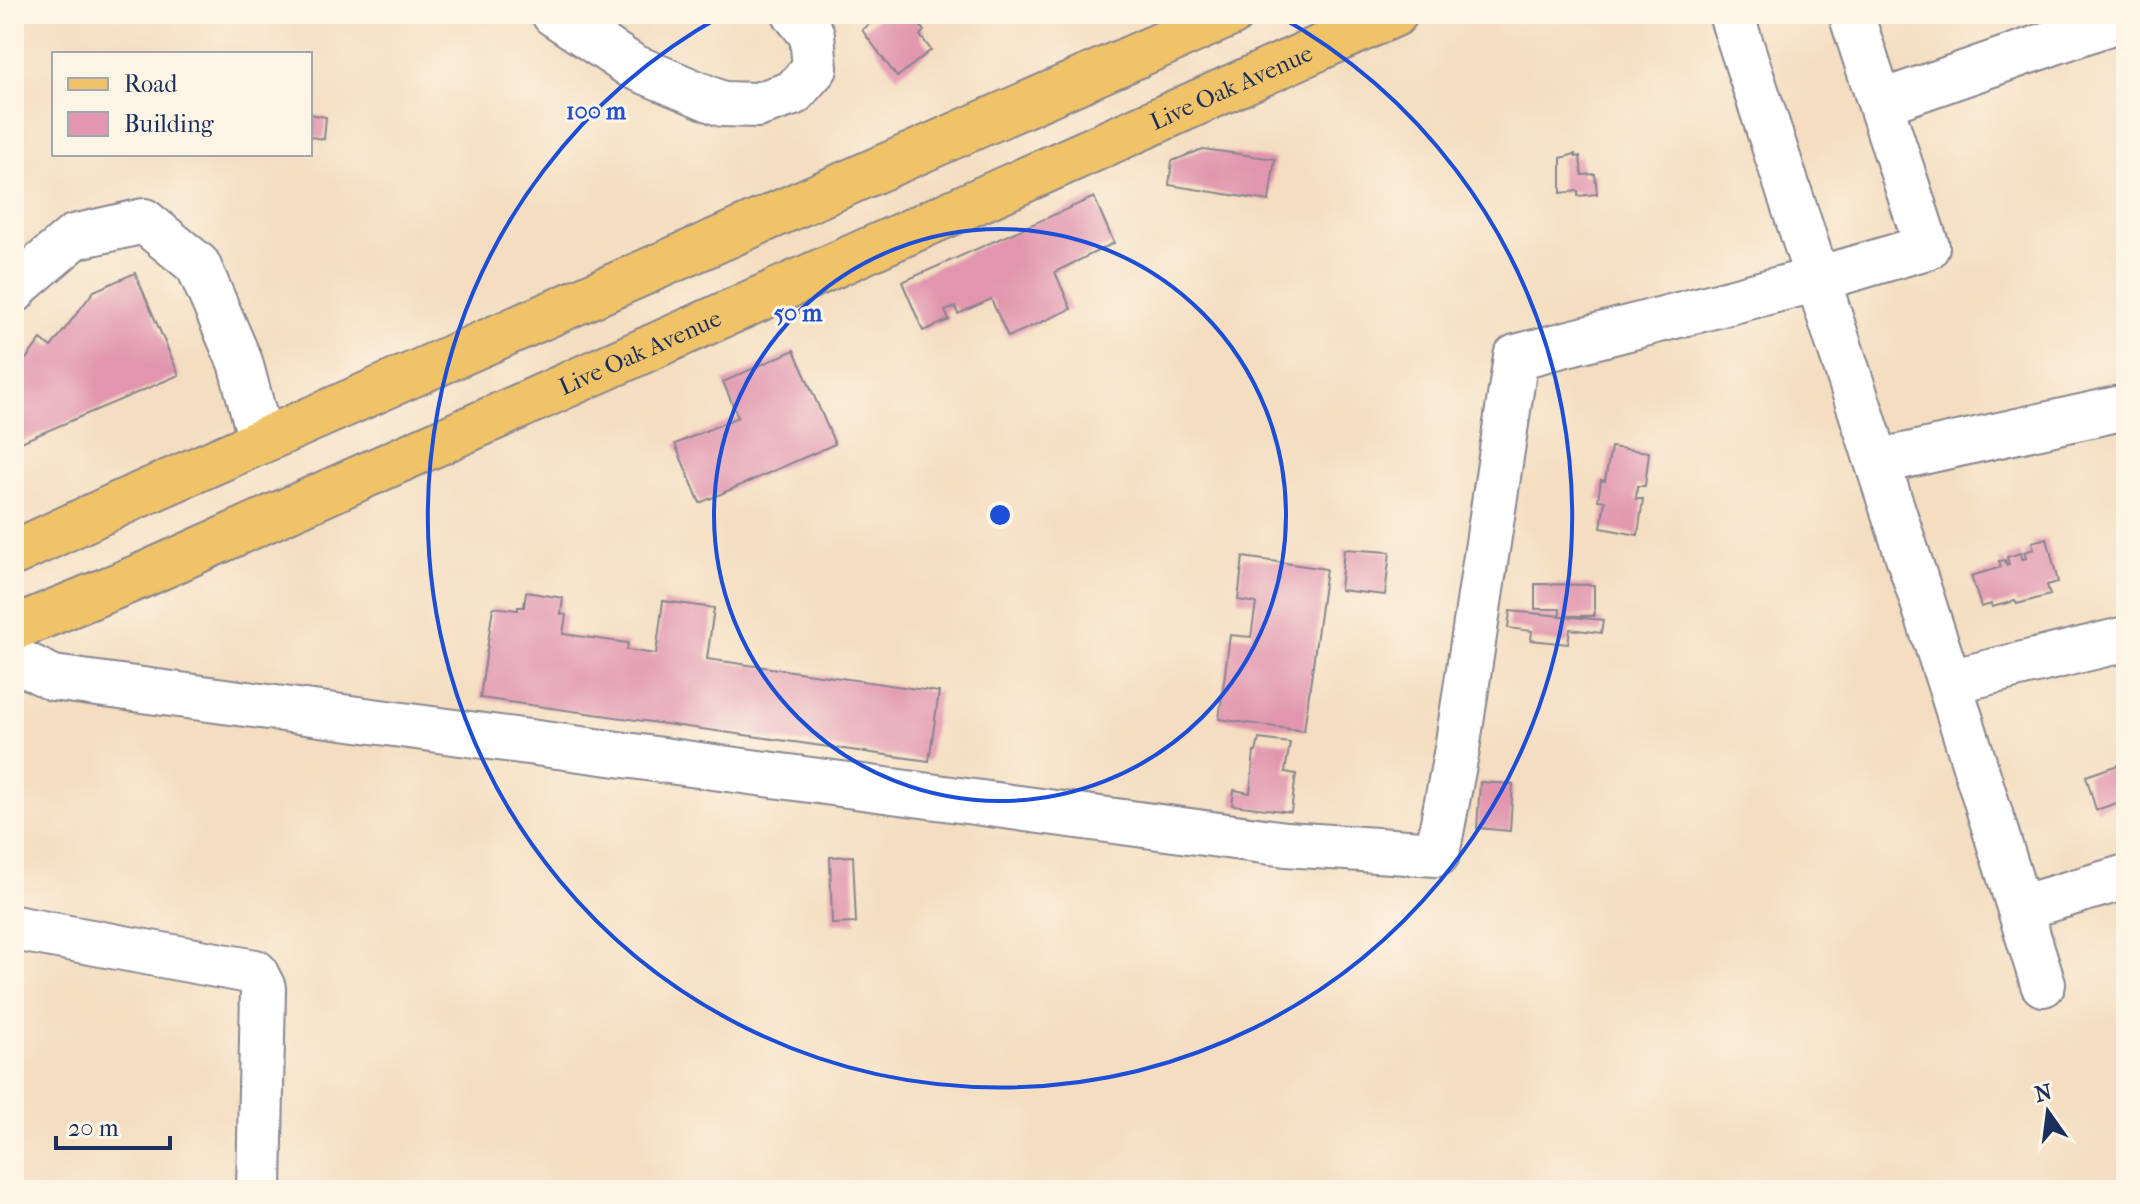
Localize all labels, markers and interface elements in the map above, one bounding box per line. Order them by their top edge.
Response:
street label: Live Oak Avenue [1146,39,1317,136]
legend [52,52,312,156]
text: Road [124,70,178,98]
text: 100 m [566,97,627,125]
text: Building [124,110,215,138]
text: 50 m [774,299,823,327]
street label: Live Oak Avenue [554,304,726,401]
centre of rings [986,501,1014,529]
north arrow [2008,1072,2088,1152]
text: N [2032,1079,2055,1108]
scale bar [56,1100,170,1150]
text: 20 m [68,1114,119,1142]

